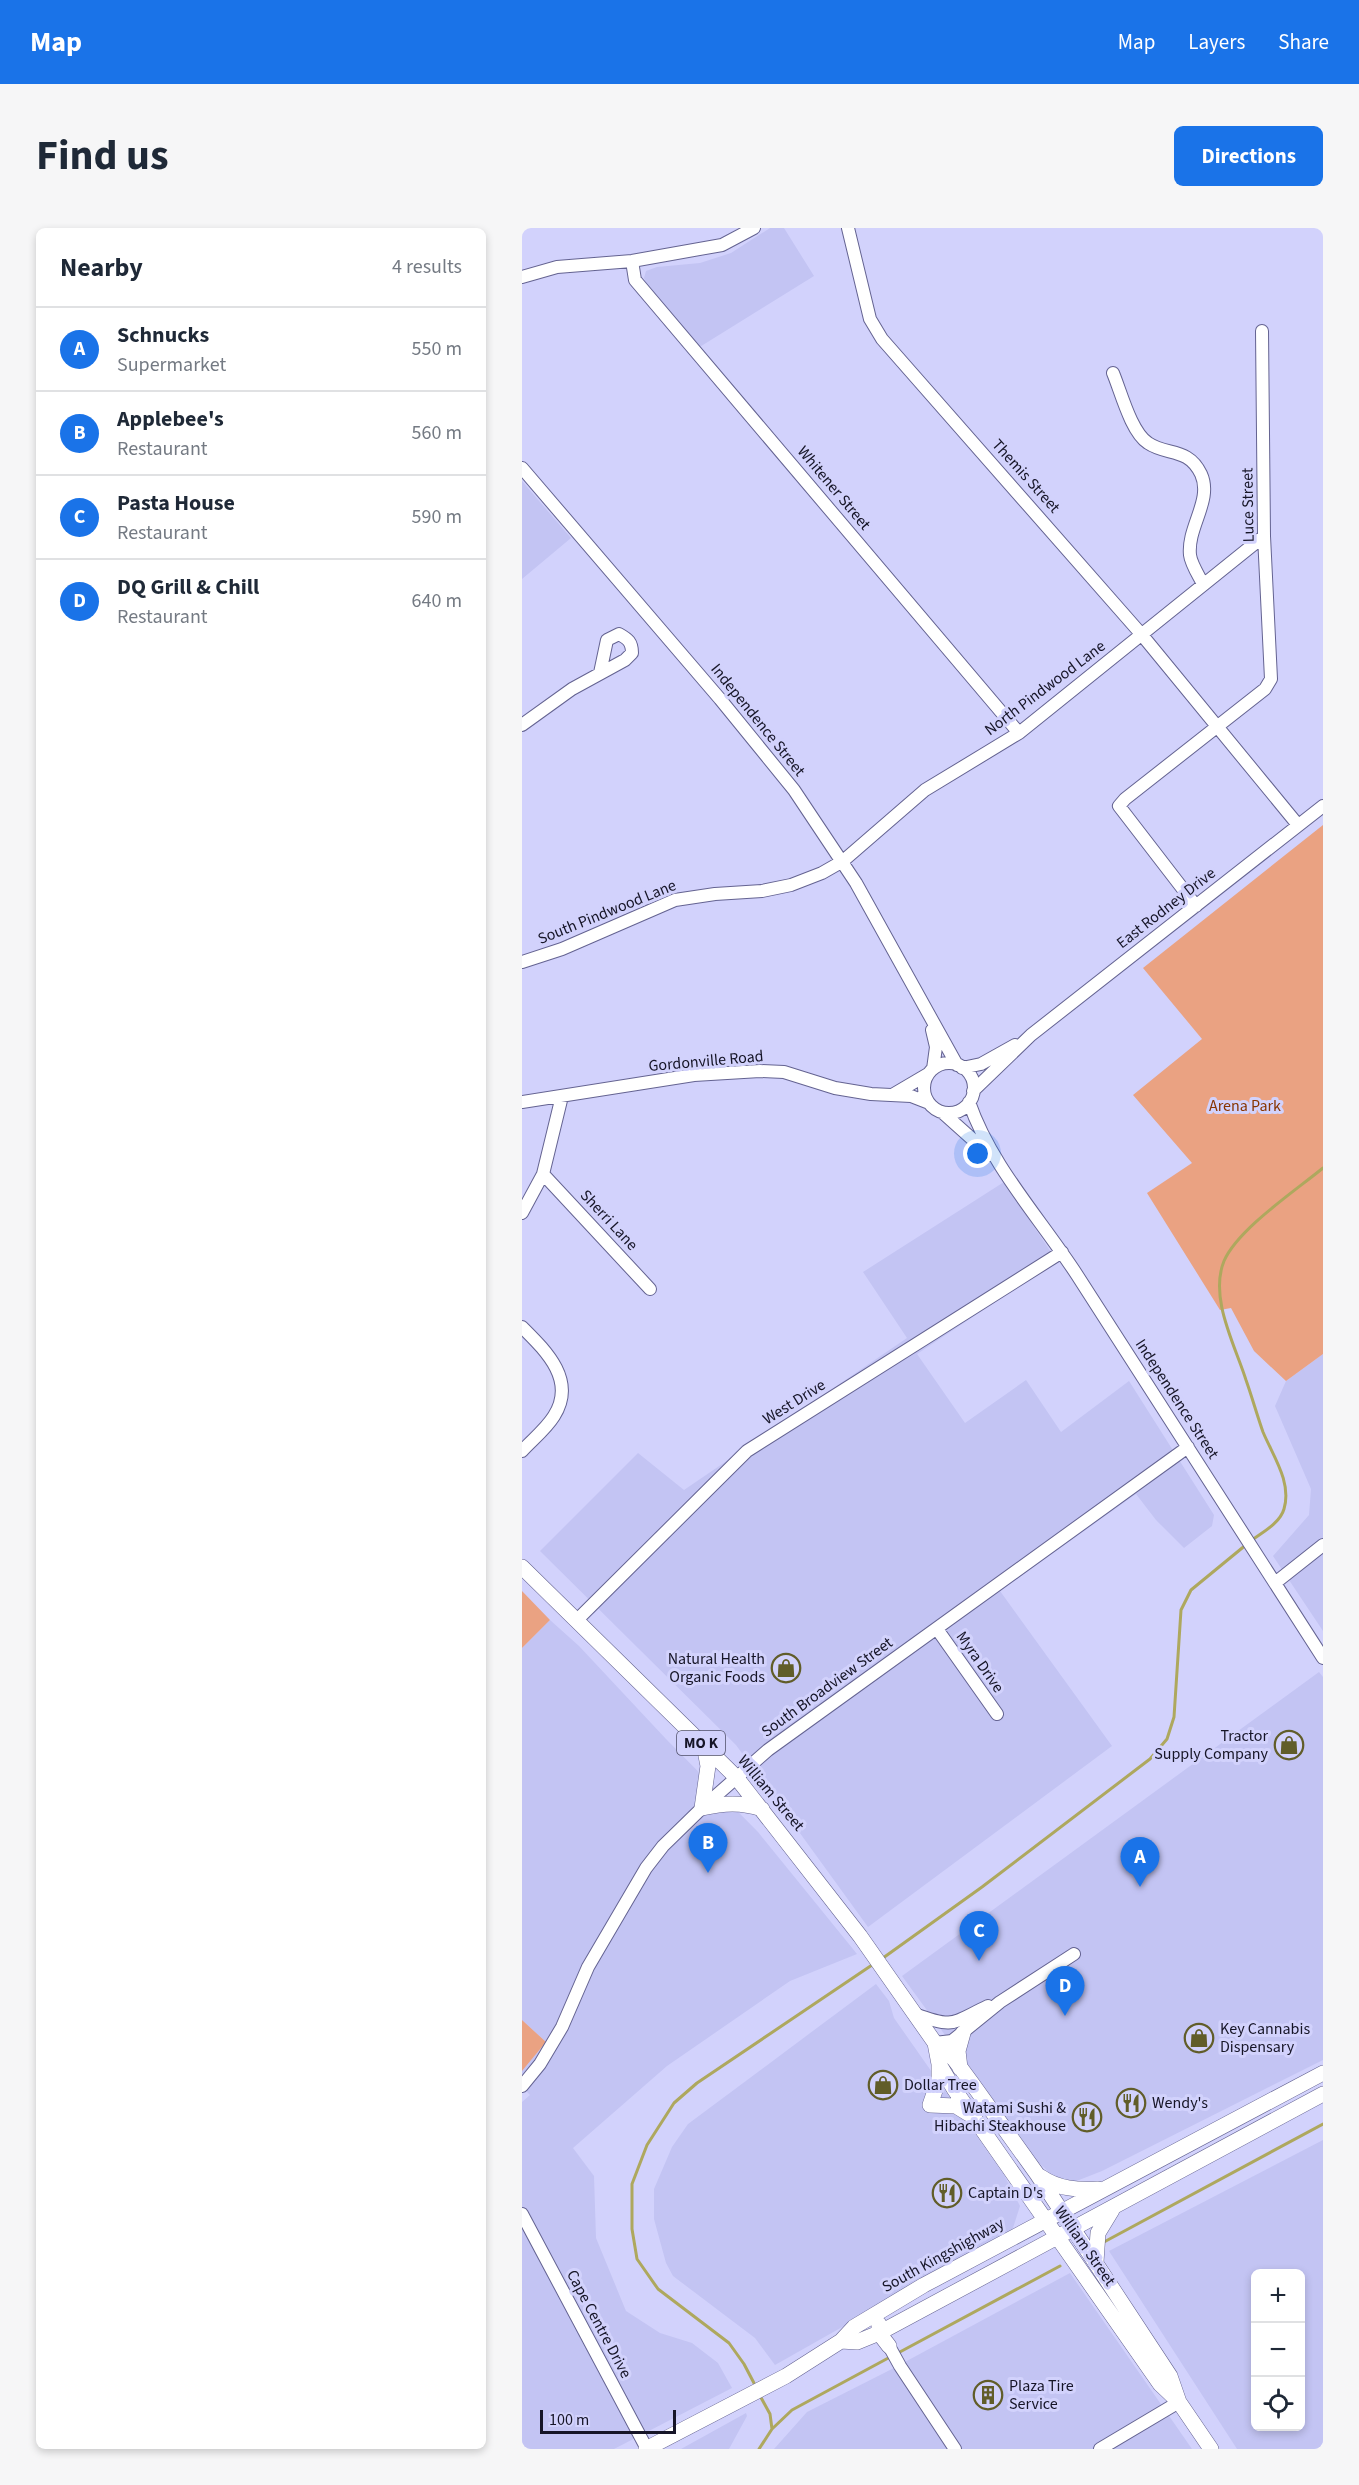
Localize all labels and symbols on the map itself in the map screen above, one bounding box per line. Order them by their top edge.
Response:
street label: Themis Street [987,434,1065,518]
street label: Whitener Street [792,441,876,535]
street label: Luce Street [1236,467,1260,542]
street label: North Pindwood Lane [980,635,1110,741]
street label: Independence Street [706,659,811,781]
street label: East Rodney Drive [1112,862,1220,954]
street label: South Pindwood Lane [535,874,679,950]
street label: Gordonville Road [648,1045,764,1077]
park label: Arena Park [1209,1095,1281,1117]
your location [963,1139,992,1168]
street label: Sherri Lane [575,1185,643,1255]
street label: Independence Street [1130,1335,1224,1464]
street label: West Drive [758,1374,830,1430]
street label: Myra Drive [951,1627,1009,1697]
street label: South Broadview Street [757,1631,898,1742]
place label: Natural Health Organic Foods [668,1648,765,1688]
shop icon: Natural Health Organic Foods [770,1652,802,1684]
place label: Tractor Supply Company [1154,1725,1269,1765]
shop icon: Tractor Supply Company [1273,1729,1305,1761]
road number: MO K [677,1731,725,1755]
street label: William Street [733,1750,810,1836]
pin: B [688,1824,728,1873]
pin: A [1120,1838,1160,1887]
pin: C [960,1912,998,1961]
pin: D [1046,1966,1084,2016]
place label: Key Cannabis Dispensary [1220,2018,1310,2058]
shop icon: Key Cannabis Dispensary [1183,2022,1215,2054]
shop icon: Dollar Tree [867,2069,899,2101]
place label: Dollar Tree [904,2074,977,2096]
restaurant icon: Wendy's [1115,2087,1147,2119]
place label: Wendy's [1152,2092,1208,2114]
place label: Watami Sushi & Hibachi Steakhouse [934,2097,1066,2137]
restaurant icon: Watami Sushi & Hibachi Steakhouse [1071,2101,1103,2133]
restaurant icon: Captain D's [931,2177,963,2209]
place label: Captain D's [968,2182,1043,2204]
street label: William Street [1049,2202,1121,2291]
street label: South Kingshighway [878,2212,1008,2298]
street label: Cape Centre Drive [561,2266,637,2382]
place label: Plaza Tire Service [1009,2375,1074,2415]
building icon: Plaza Tire Service [972,2379,1004,2411]
scale bar [540,2407,676,2434]

